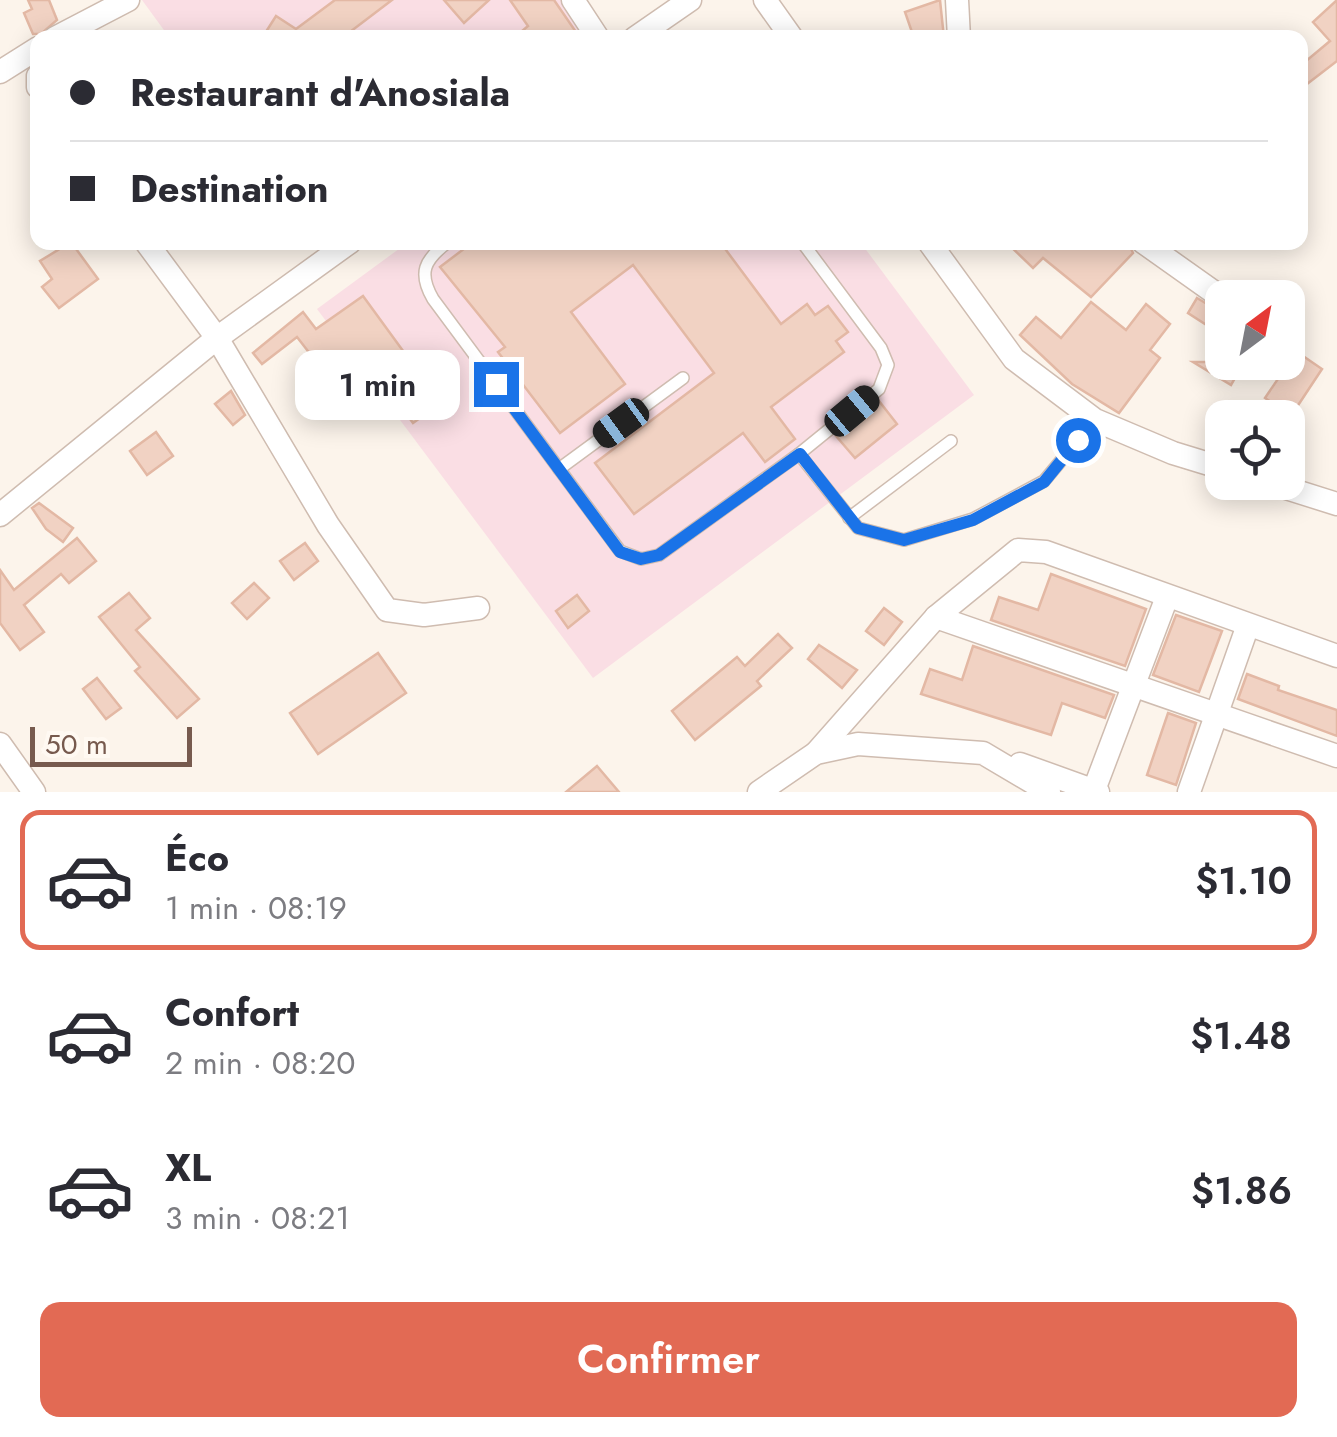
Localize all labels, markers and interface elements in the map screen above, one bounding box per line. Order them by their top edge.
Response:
text: Restaurant d'Anosiala [130,65,510,120]
text: Destination [130,161,329,216]
north arrow [1205,280,1305,380]
map controls [1205,280,1305,500]
callout: 1 min [296,349,461,419]
text: 1 min [339,362,416,408]
route end [474,362,519,407]
car [819,380,885,442]
car [588,393,654,453]
button: locate [1205,400,1305,500]
route start [1056,418,1101,463]
scale bar [30,722,192,766]
text: 50 m [45,724,108,765]
text: Éco [165,830,229,885]
icon: car [45,835,135,925]
text: $1.10 [1195,853,1292,908]
text: 1 min · 08:19 [165,885,347,931]
text: Confort [165,985,299,1040]
icon: car [45,990,135,1080]
text: $1.48 [1190,1008,1292,1063]
text: 2 min · 08:20 [165,1040,355,1086]
text: XL [165,1140,211,1195]
icon: car [45,1145,135,1235]
text: $1.86 [1191,1163,1292,1218]
text: 3 min · 08:21 [165,1195,350,1241]
button: Confirmer [40,1302,1297,1417]

